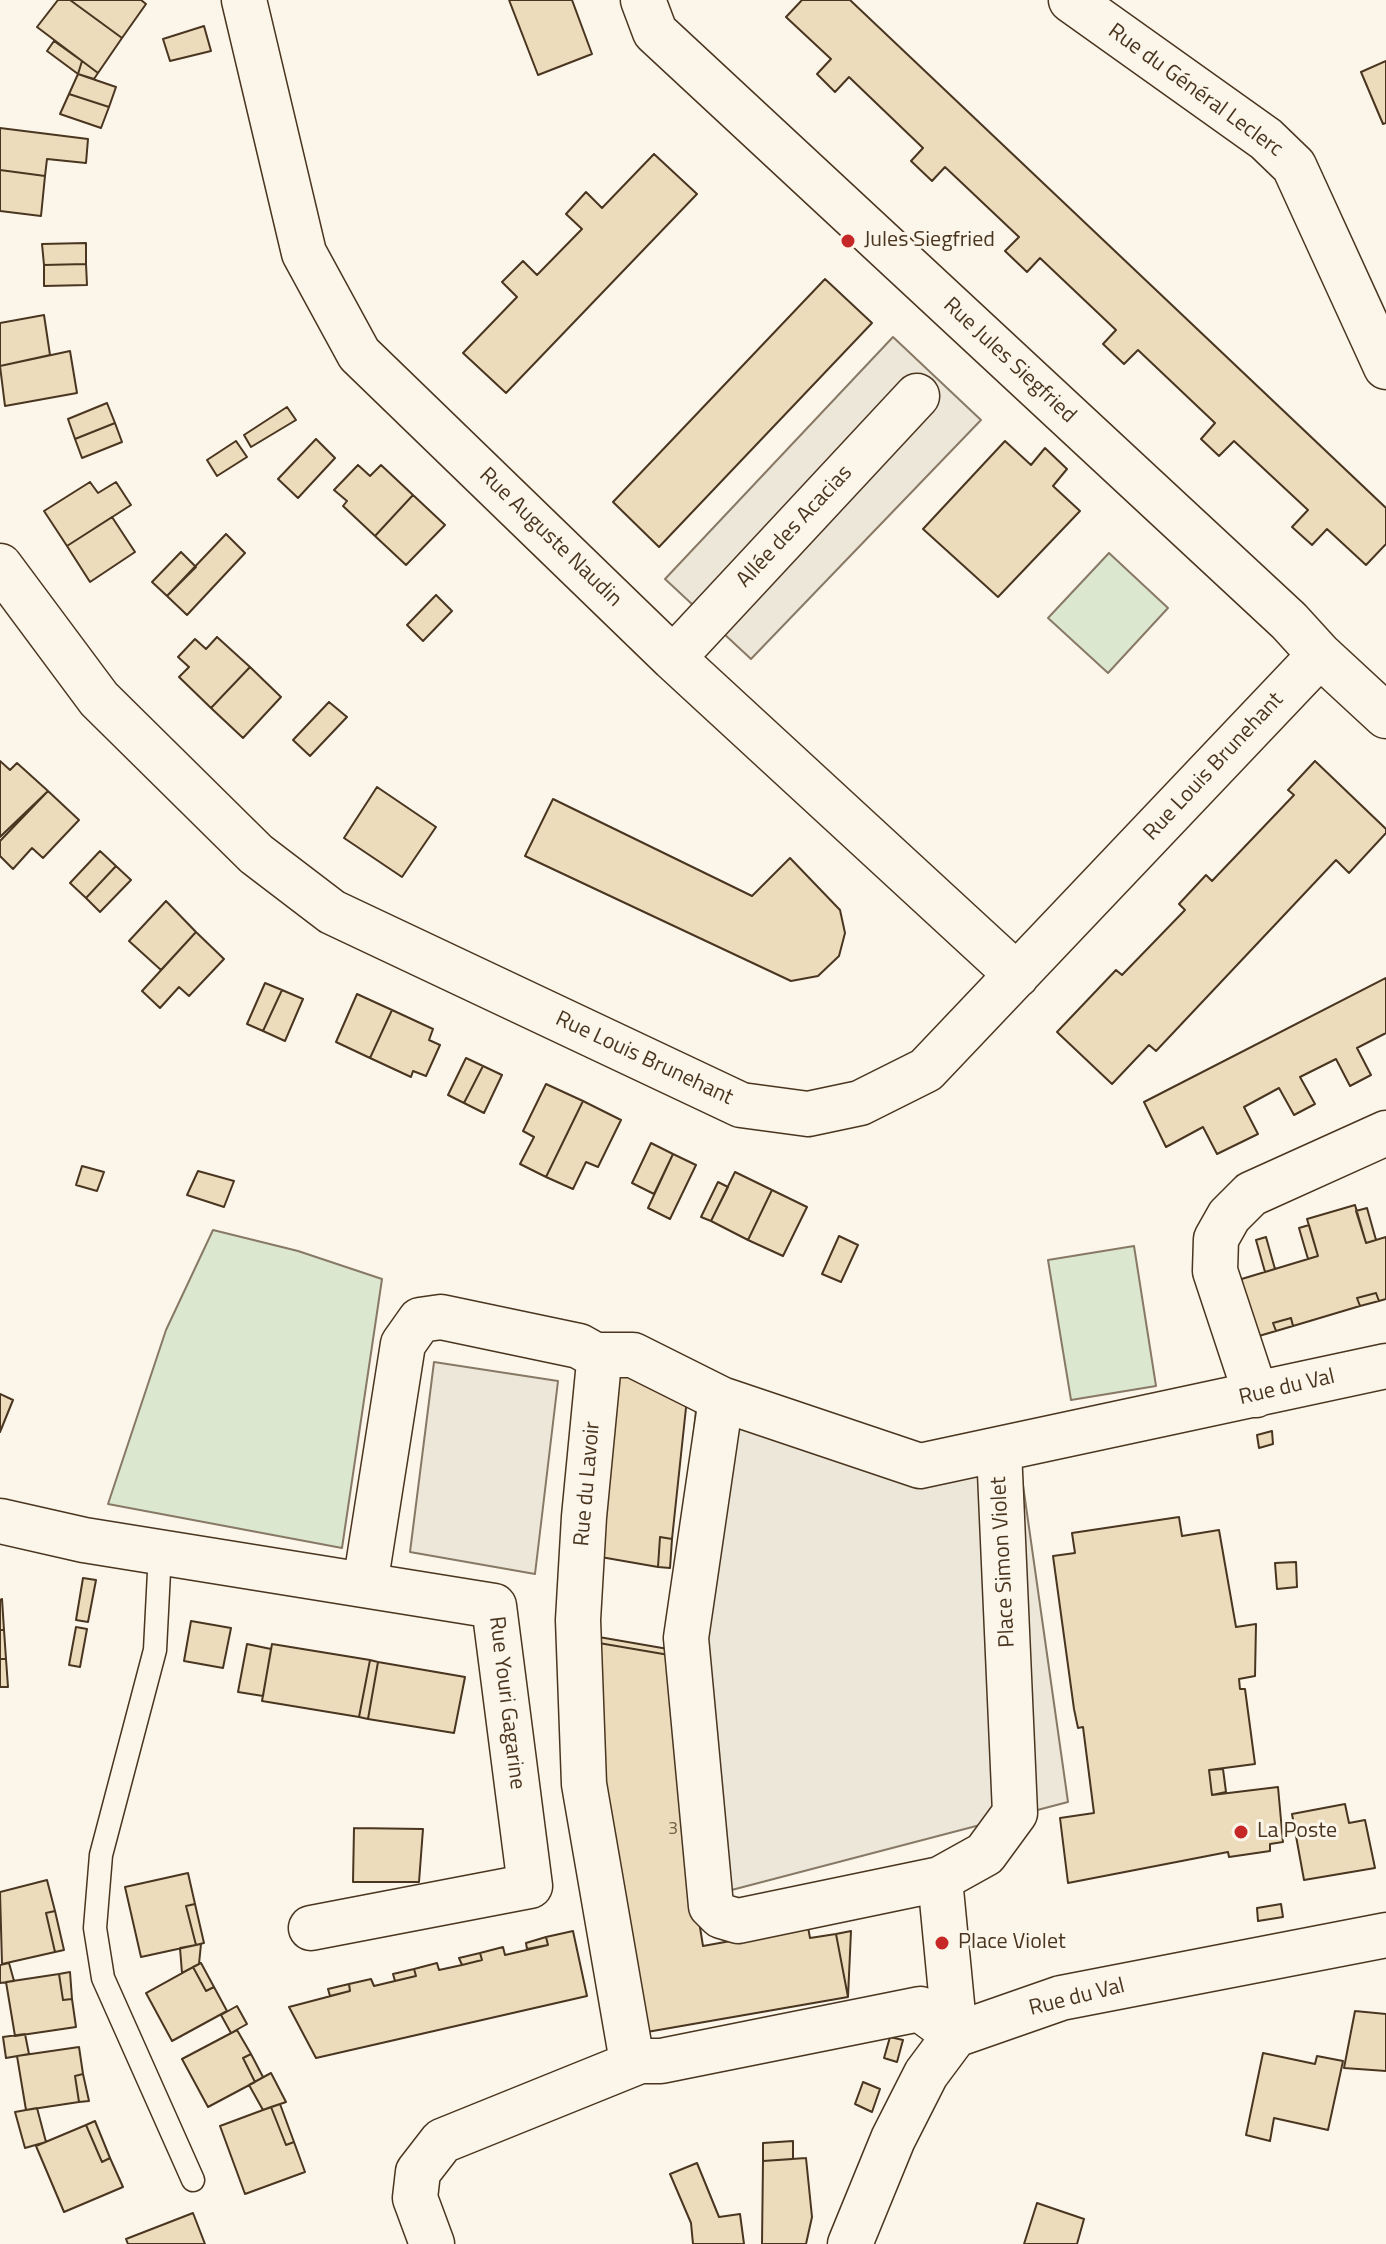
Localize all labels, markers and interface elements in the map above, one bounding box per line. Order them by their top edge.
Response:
street label: Rue du Général Leclerc [1102,19,1288,163]
place label: Jules Siegfried [864,228,995,254]
marker: Jules Siegfried [839,232,857,250]
street label: Rue Jules Siegfried [937,293,1081,429]
street label: Allée des Acacias [732,460,858,594]
street label: Rue Auguste Naudin [473,463,627,613]
street label: Rue Louis Brunehant [1139,687,1289,847]
street label: Rue Louis Brunehant [551,1006,737,1112]
street label: Rue du Val [1236,1364,1338,1412]
street label: Rue du Lavoir [569,1421,607,1547]
street label: Place Simon Violet [986,1476,1022,1648]
street label: Rue Youri Gagarine [482,1615,530,1791]
house number: 3 [668,1819,678,1841]
place label: La Poste [1257,1819,1337,1845]
marker: La Poste [1232,1823,1250,1841]
place label: Place Violet [958,1930,1066,1956]
marker: Place Violet [933,1934,951,1952]
street label: Rue du Val [1026,1973,1128,2023]

